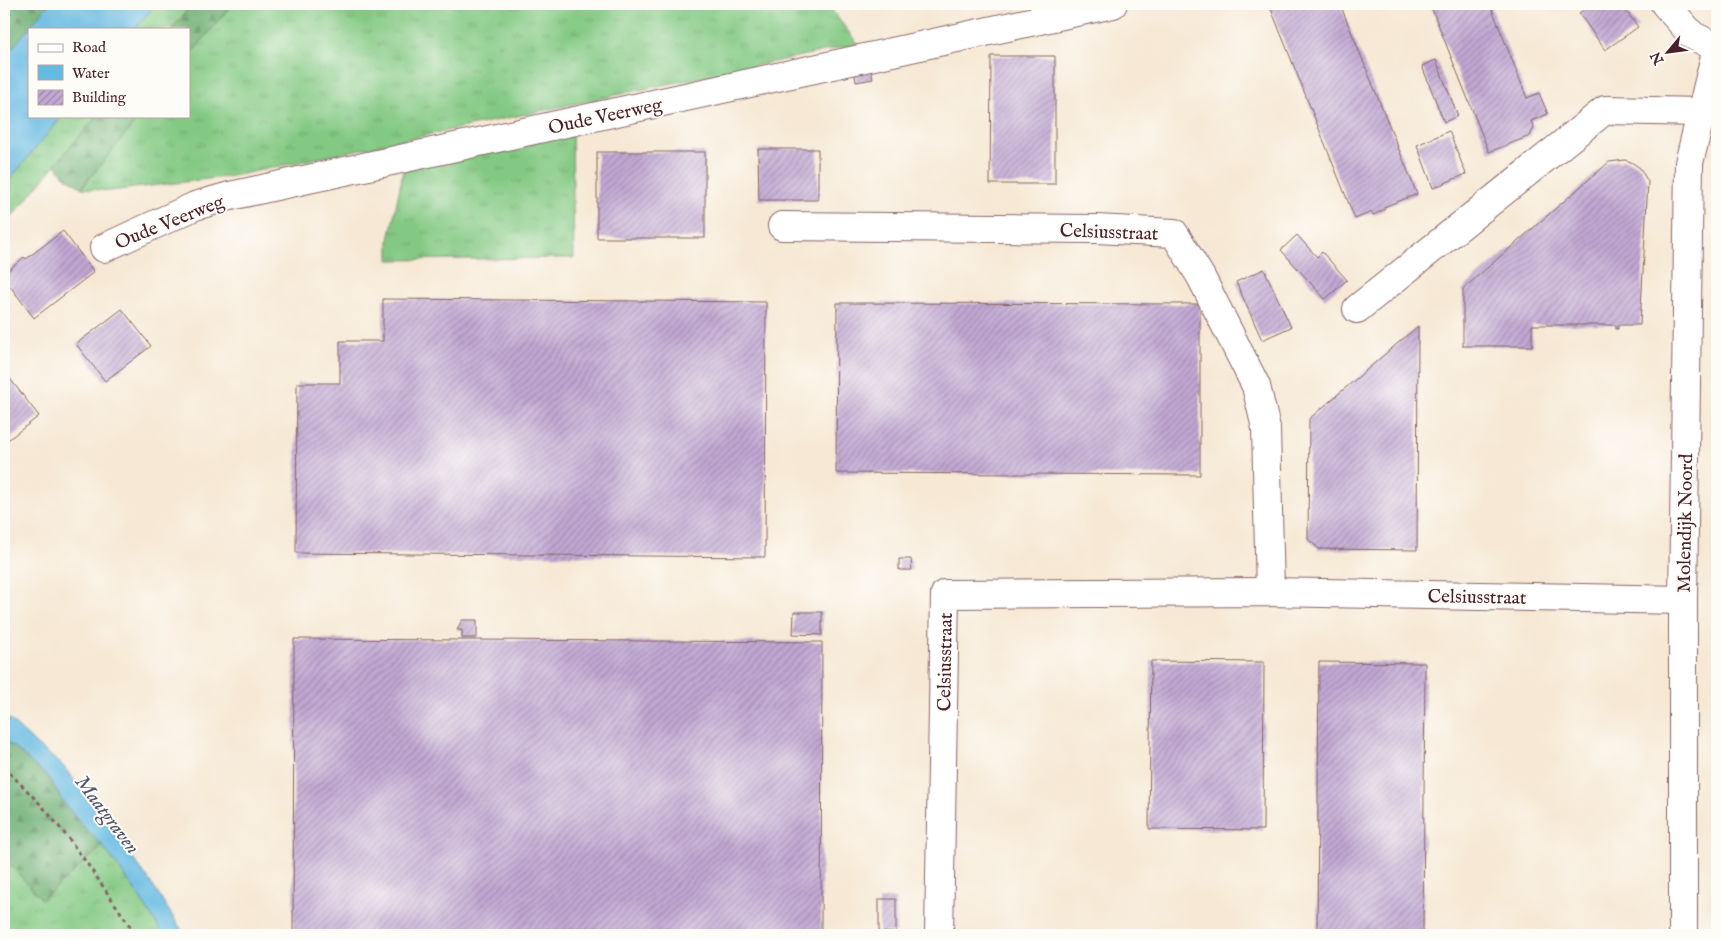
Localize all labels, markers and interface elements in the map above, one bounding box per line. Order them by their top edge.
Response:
legend [28,28,190,118]
north arrow [1644,28,1694,78]
text: Road [72,38,107,57]
text: N [1647,48,1669,68]
text: Water [72,64,110,83]
text: Building [72,88,127,107]
street label: Oude Veerweg [546,93,665,141]
street label: Oude Veerweg [112,190,229,256]
street label: Celsiusstraat [1059,219,1159,247]
street label: Molendijk Noord [1673,452,1699,593]
street label: Celsiusstraat [1427,585,1527,611]
street label: Celsiusstraat [933,612,959,712]
water label: Maatgraven [68,770,145,860]

